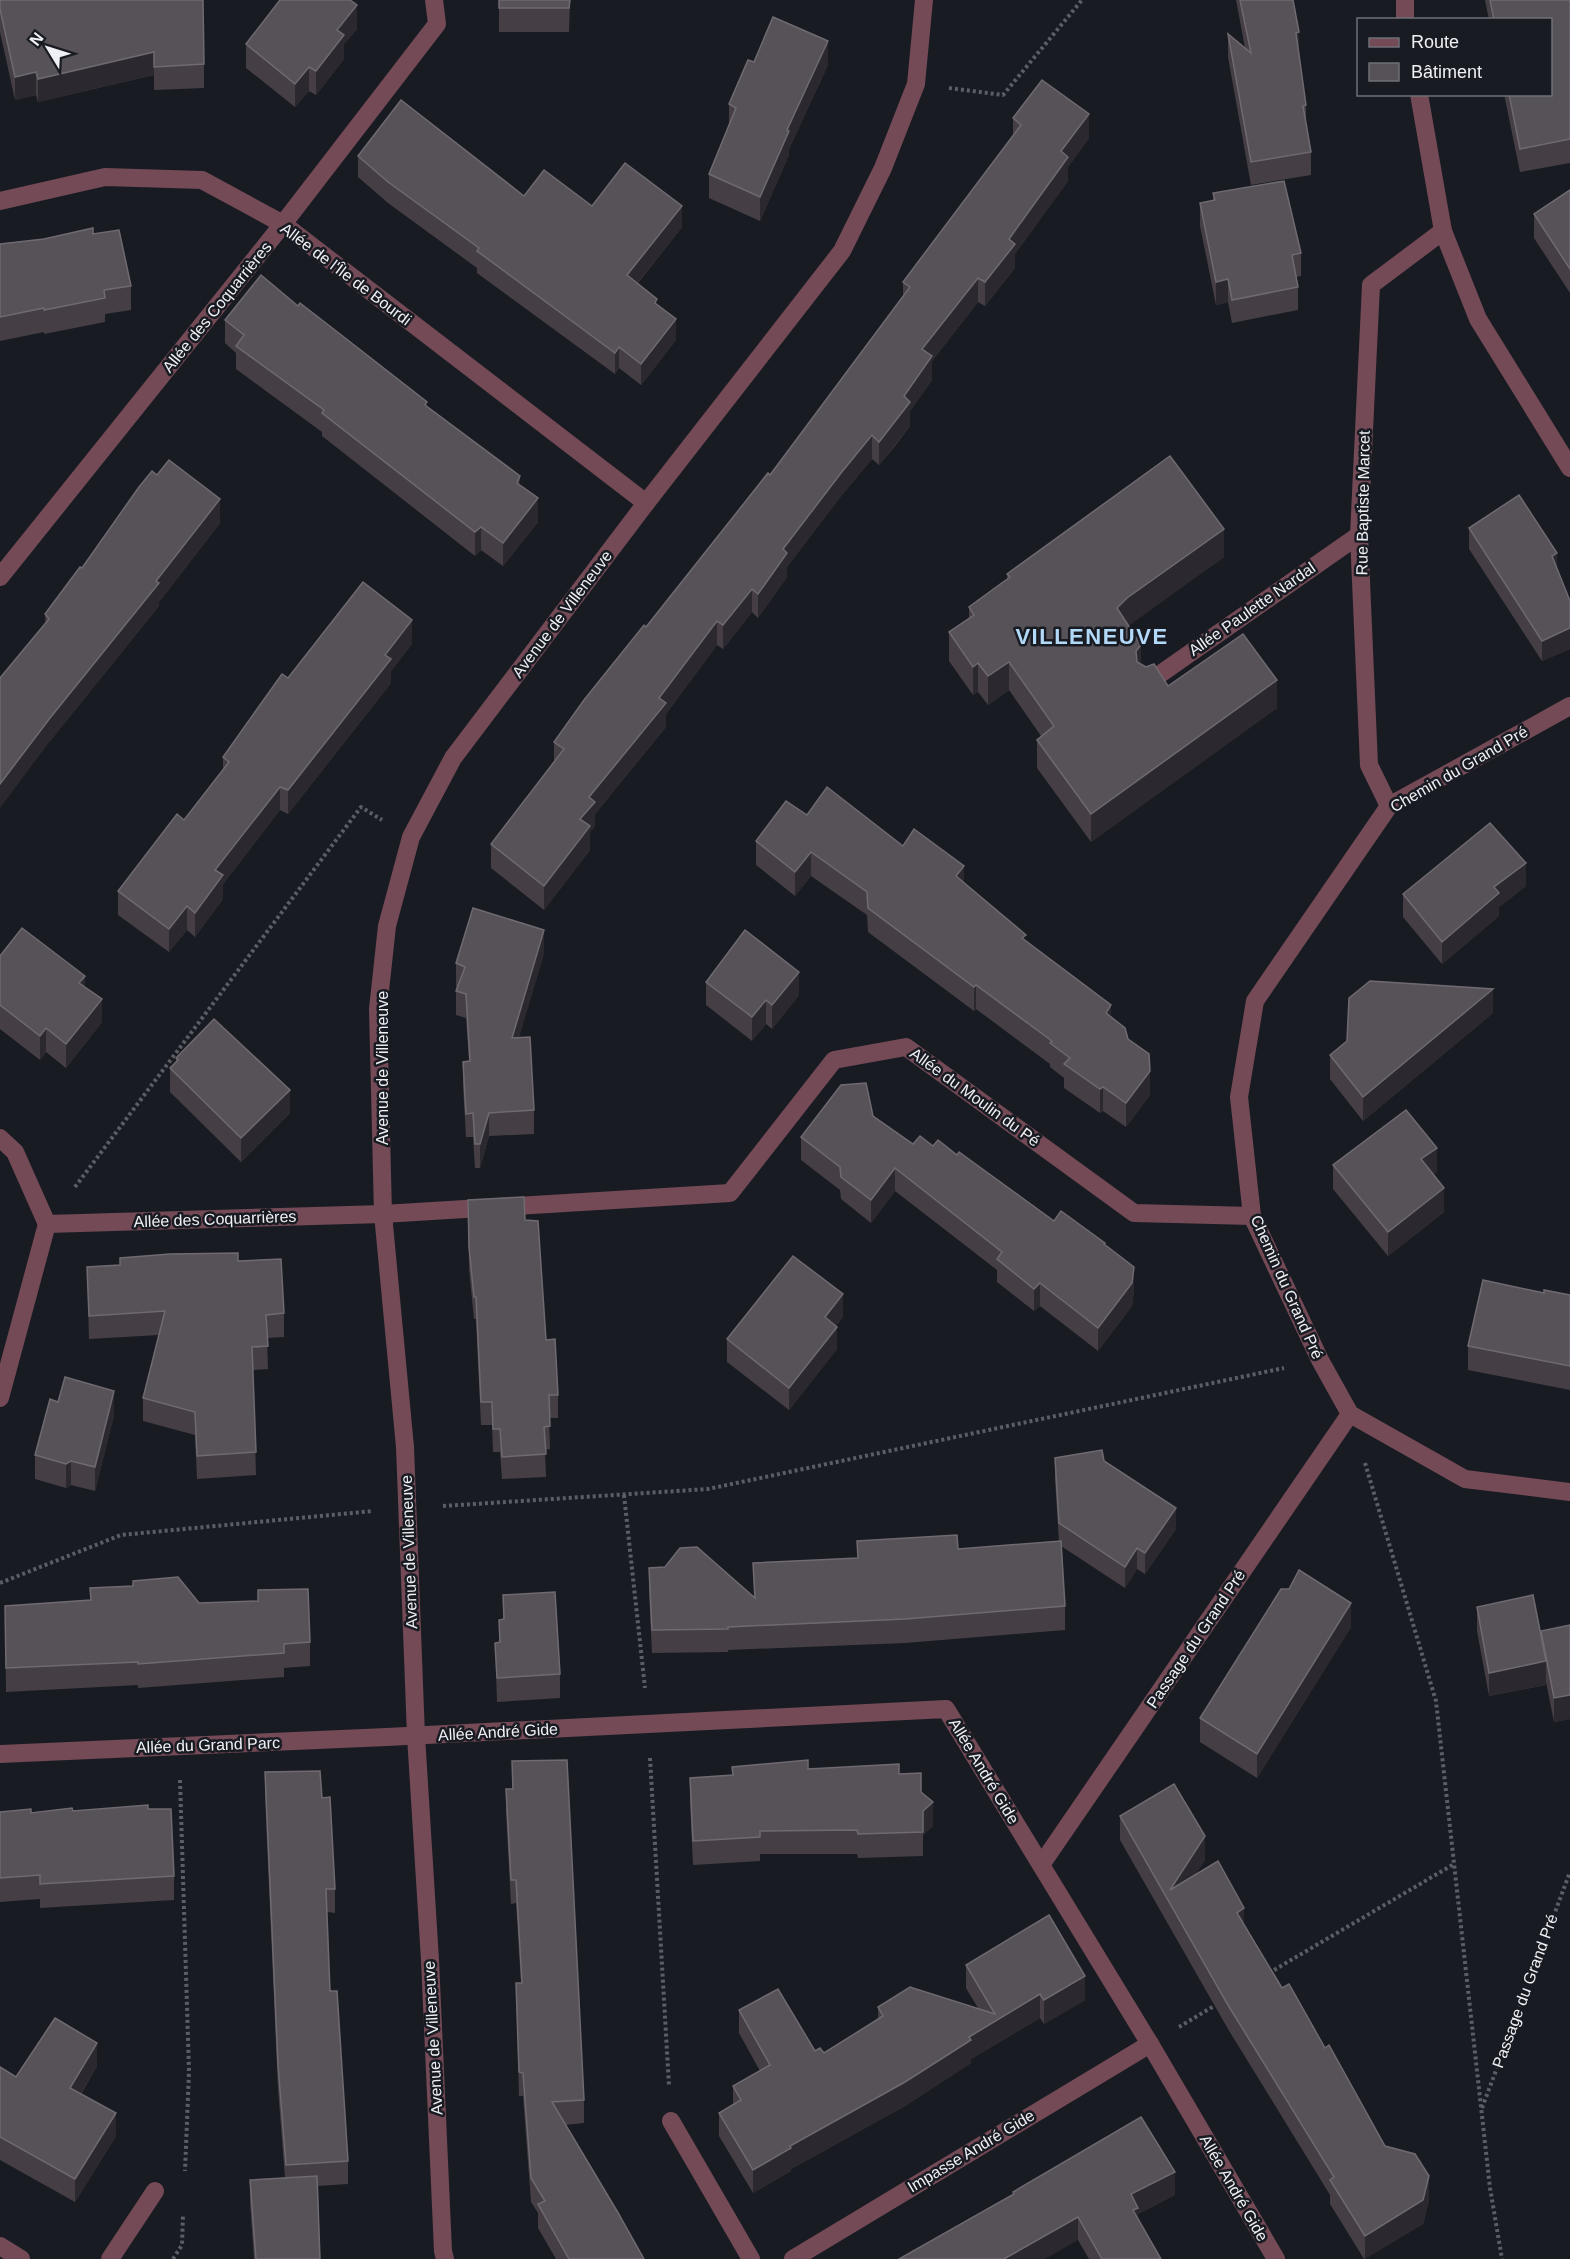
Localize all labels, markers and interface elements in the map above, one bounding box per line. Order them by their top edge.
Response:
north arrow [18,18,78,78]
legend [1357,18,1552,96]
text: N [26,29,47,49]
text: Route [1411,32,1459,52]
text: Bâtiment [1411,62,1482,82]
street label: Allée de l'Île de Bourdi [278,219,415,329]
street label: Allée des Coquarrières [159,238,275,376]
street label: Rue Baptiste Marcet [1353,430,1373,576]
street label: Avenue de Villeneuve [509,547,615,681]
street label: Allée Paulette Nardal [1186,559,1318,659]
district label: VILLENEUVE [1015,624,1169,649]
street label: Chemin du Grand Pré [1387,723,1531,815]
street label: Avenue de Villeneuve [374,991,391,1145]
street label: Allée du Moulin du Pé [907,1044,1043,1150]
street label: Allée des Coquarrières [133,1208,297,1230]
street label: Chemin du Grand Pré [1248,1212,1326,1362]
street label: Avenue de Villeneuve [398,1475,420,1629]
street label: Passage du Grand Pré [1143,1567,1249,1711]
street label: Allée André Gide [946,1715,1022,1827]
street label: Allée André Gide [438,1720,559,1744]
street label: Allée du Grand Parc [136,1734,280,1756]
street label: Passage du Grand Pré [1489,1912,1561,2070]
street label: Avenue de Villeneuve [420,1960,446,2115]
street label: Impasse André Gide [904,2106,1038,2196]
street label: Allée André Gide [1197,2132,1271,2244]

